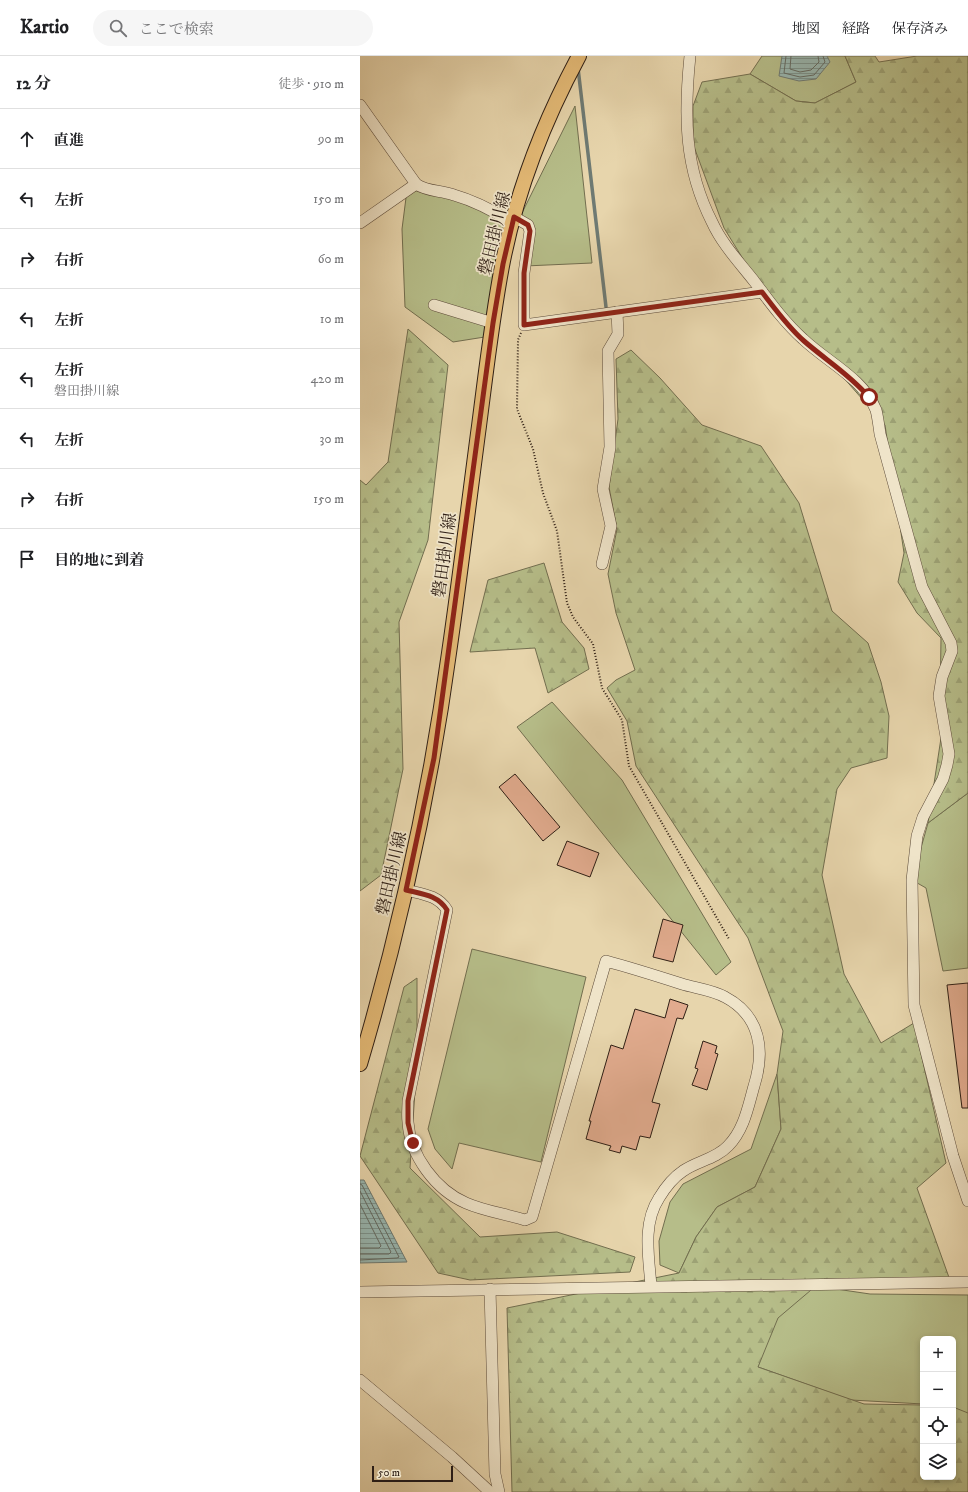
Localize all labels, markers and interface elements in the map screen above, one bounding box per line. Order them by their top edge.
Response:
search box [93,10,373,46]
text: Kartio [20,16,69,39]
icon: search [107,17,129,39]
text: ここで検索 [139,20,214,39]
text: 地図 [792,20,820,38]
text: 経路 [842,20,870,38]
text: 保存済み [892,20,948,38]
text: 12 分 [16,73,51,95]
text: 徒歩 · 910 m [279,76,344,92]
icon: ahead [16,128,38,150]
text: 直進 [54,131,84,150]
text: 90 m [318,131,344,147]
icon: left [16,188,38,210]
street label: 磐田掛川線 [474,189,516,277]
text: 左折 [54,191,84,210]
text: 150 m [313,191,344,207]
icon: right [16,248,38,270]
text: 右折 [54,251,84,270]
text: 60 m [318,251,344,267]
icon: left [16,308,38,330]
text: 左折 [54,311,84,330]
text: 10 m [320,311,344,327]
text: 左折 [54,361,84,380]
icon: left [16,368,38,390]
text: 420 m [311,371,344,387]
text: 磐田掛川線 [54,383,119,399]
route start [860,388,878,406]
icon: left [16,428,38,450]
text: 左折 [54,431,84,450]
text: 30 m [320,431,344,447]
icon: right [16,488,38,510]
text: 右折 [54,491,84,510]
text: 150 m [313,491,344,507]
street label: 磐田掛川線 [428,512,462,599]
icon: arrive [16,548,38,570]
text: 目的地に到着 [54,551,144,570]
street label: 磐田掛川線 [372,829,412,917]
route end [404,1134,422,1152]
map controls [920,1336,956,1480]
button: + [920,1336,956,1372]
button: − [920,1372,956,1408]
button: locate [920,1408,956,1444]
button: layers [920,1444,956,1480]
scale bar [372,1464,453,1483]
text: 50 m [378,1466,400,1480]

